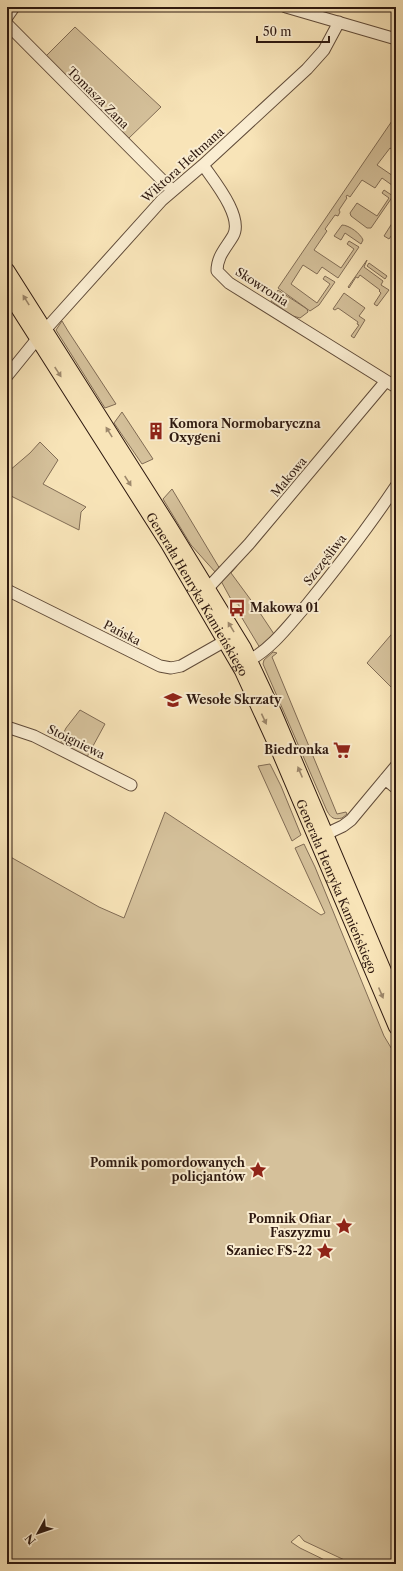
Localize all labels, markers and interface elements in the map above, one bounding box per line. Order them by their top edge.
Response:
scale bar [257,18,329,44]
text: 50 m [263,24,292,39]
street label: Tomasza Zana [64,63,133,132]
street label: Wiktora Heltmana [138,123,227,206]
street label: Skowronia [233,264,292,310]
one-way arrow [22,295,30,305]
one-way arrow [54,366,62,377]
place label: Komora Normobaryczna Oxygeni [169,416,322,445]
building icon: Komora Normobaryczna Oxygeni [146,421,166,441]
one-way arrow [106,426,113,438]
street label: Makowa [268,453,310,500]
one-way arrow [124,476,132,486]
street label: Generała Henryka Kamieńskiego [143,509,251,679]
street label: Szczęśliwa [300,531,350,588]
bus stop icon: Makowa 01 [227,598,247,618]
place label: Makowa 01 [250,600,319,615]
street label: Pańska [101,617,144,649]
one-way arrow [227,621,234,632]
school or university icon: Wesołe Skrzaty [163,690,183,710]
place label: Wesołe Skrzaty [185,692,282,707]
one-way arrow [261,713,267,725]
street label: Stoigniewa [45,721,108,762]
supermarket icon: Biedronka [332,740,352,760]
place label: Biedronka [264,742,330,757]
one-way arrow [297,767,303,778]
street label: Generała Henryka Kamieńskiego [293,797,380,976]
one-way arrow [378,987,385,999]
place label: Pomnik pomordowanych policjantów [90,1155,246,1184]
place icon: Pomnik pomordowanych policjantów [248,1160,268,1180]
place label: Pomnik Ofiar Faszyzmu [248,1211,331,1240]
place icon: Pomnik Ofiar Faszyzmu [334,1216,354,1236]
place icon: Szaniec FS-22 [315,1241,335,1261]
place label: Szaniec FS-22 [226,1243,312,1258]
north arrow [18,1513,58,1553]
text: N [22,1531,39,1548]

